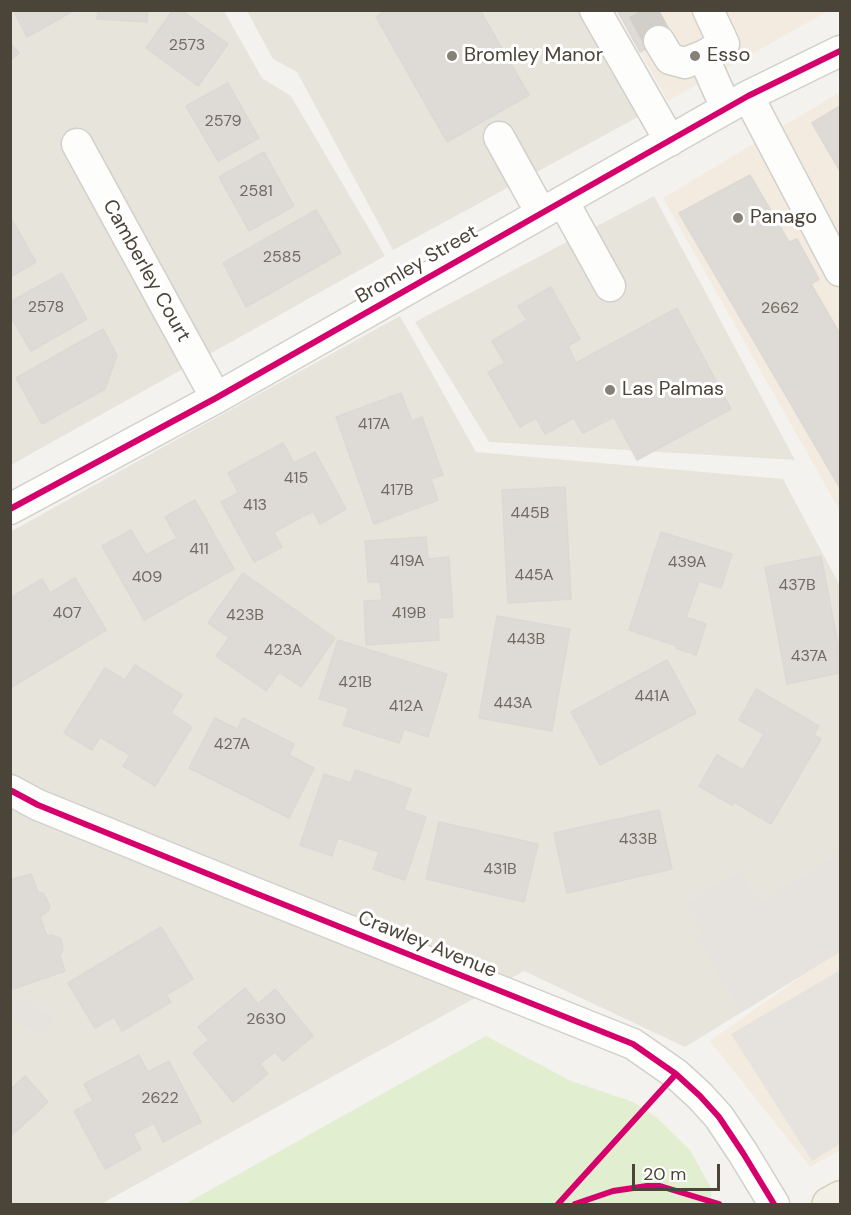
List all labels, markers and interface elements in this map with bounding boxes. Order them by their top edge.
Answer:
house number: 2573 [169,36,205,56]
place label: Bromley Manor [464,44,603,68]
place label: Esso [707,44,750,68]
marker: Bromley Manor [445,49,459,63]
marker: Esso [688,49,702,63]
house number: 2579 [205,112,241,132]
house number: 2581 [239,182,273,202]
street label: Camberley Court [97,196,195,346]
place label: Panago [750,206,817,230]
marker: Panago [731,211,745,225]
street label: Bromley Street [352,220,482,310]
house number: 2585 [263,248,301,268]
house number: 2578 [28,298,64,318]
house number: 2662 [761,299,799,319]
place label: Las Palmas [622,378,724,402]
marker: Las Palmas [603,383,617,397]
house number: 417A [358,415,390,435]
house number: 415 [284,469,308,489]
house number: 417B [381,481,413,501]
house number: 413 [243,496,267,516]
house number: 445B [511,504,549,524]
house number: 411 [189,540,209,560]
house number: 419A [390,552,424,572]
house number: 439A [668,553,706,573]
house number: 445A [514,566,554,586]
house number: 409 [132,568,162,588]
house number: 437B [778,576,816,596]
house number: 407 [53,604,81,624]
house number: 419B [392,604,426,624]
house number: 423B [226,606,264,626]
house number: 443B [507,630,545,650]
house number: 423A [264,641,302,661]
house number: 437A [791,647,827,667]
house number: 421B [338,673,372,693]
house number: 441A [634,687,670,707]
house number: 443A [494,694,532,714]
house number: 412A [389,697,423,717]
house number: 427A [214,735,250,755]
house number: 433B [619,830,657,850]
house number: 431B [483,860,517,880]
street label: Crawley Avenue [354,906,500,984]
house number: 2630 [246,1010,286,1030]
house number: 2622 [141,1089,179,1109]
scale bar [635,1152,724,1190]
text: 20 m [643,1162,686,1186]

